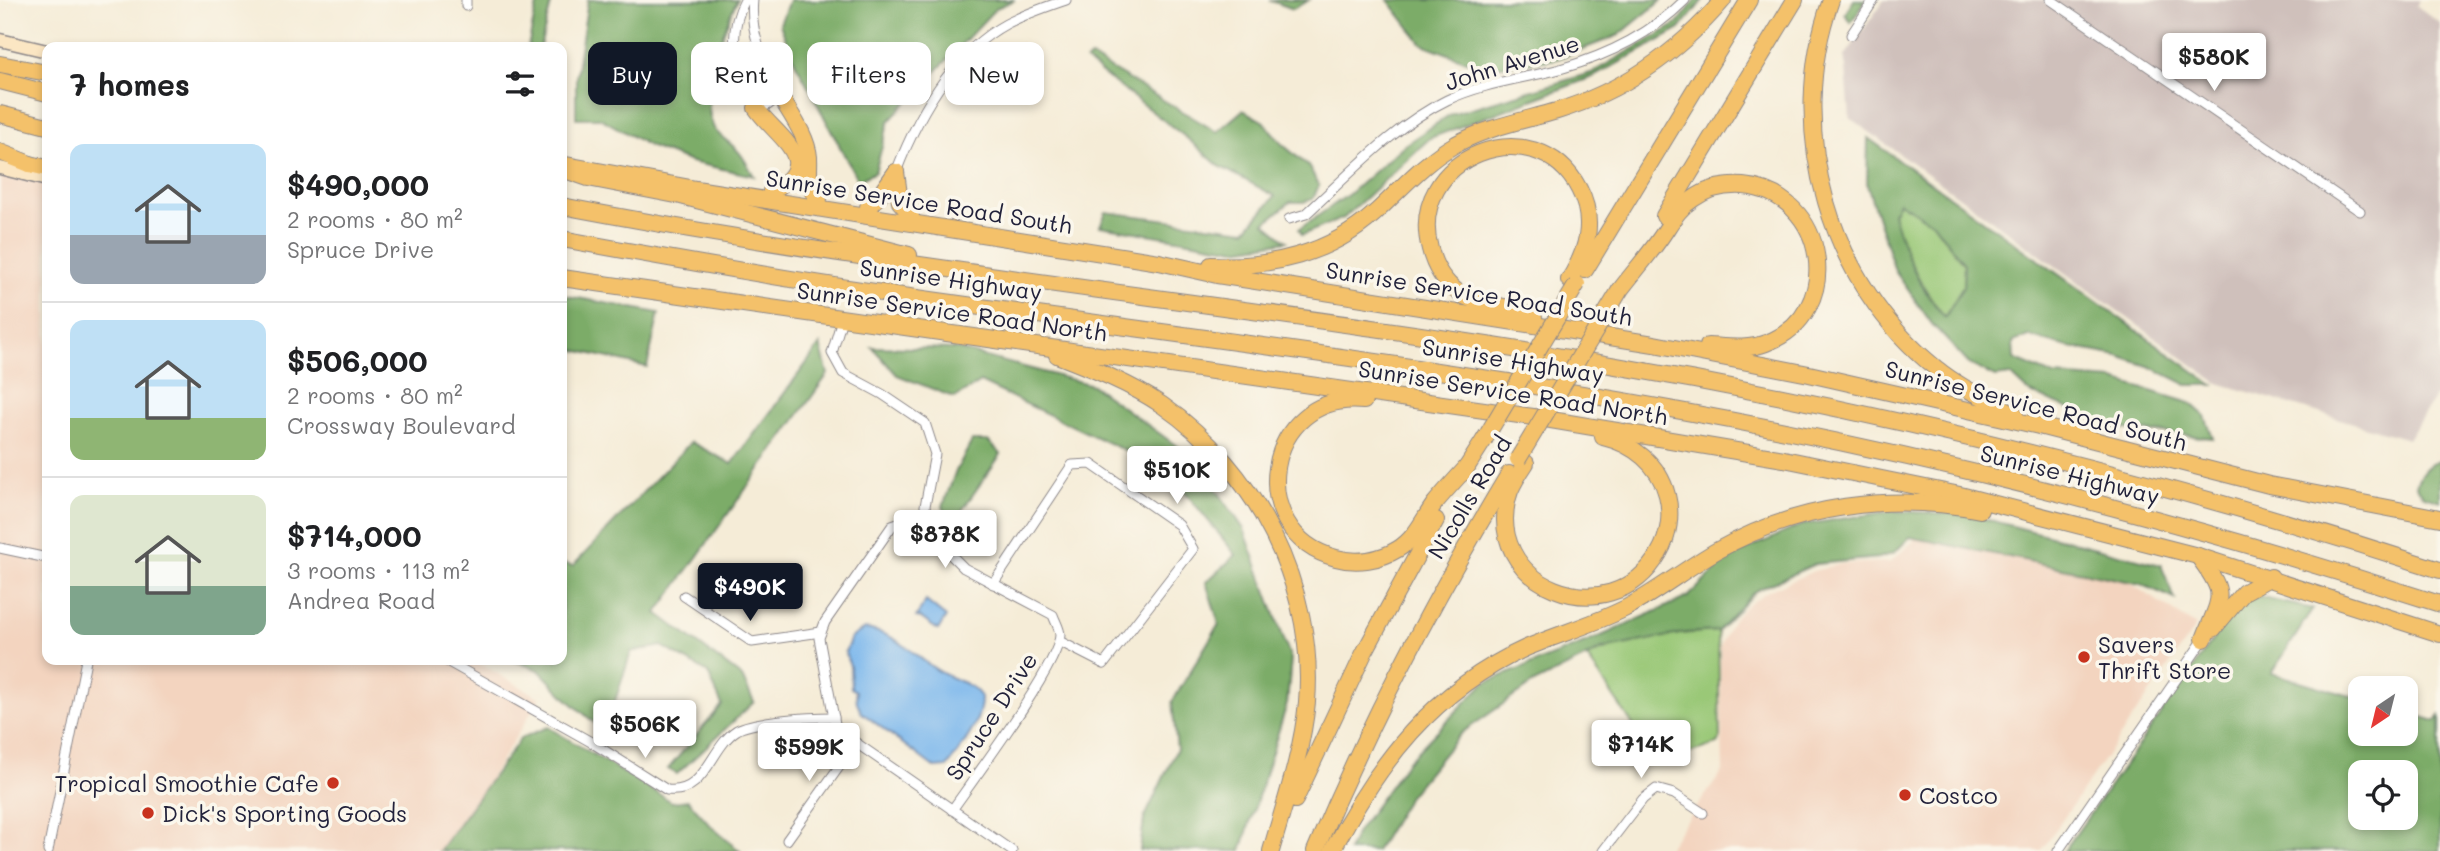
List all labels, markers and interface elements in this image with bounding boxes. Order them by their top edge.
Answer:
street label: John Avenue [1441,27,1583,97]
pin: $580K [2165,34,2263,93]
text: $580K [2178,41,2250,71]
chip: Buy [588,42,677,105]
chip: Rent [691,42,793,105]
chip: Filters [807,42,931,105]
chip: New [945,42,1044,105]
text: 7 homes [70,64,190,104]
icon: filters [501,65,539,103]
street label: Sunrise Service Road South [764,162,1074,240]
text: $490,000 [287,164,429,204]
icon: home [126,172,210,256]
text: 2 rooms · 80 m² [287,204,463,234]
text: Spruce Drive [287,234,434,264]
street label: Sunrise Highway [858,251,1044,307]
street label: Sunrise Service Road South [1324,254,1634,332]
street label: Sunrise Service Road North [795,274,1109,348]
street label: Sunrise Highway [1420,331,1606,389]
text: $506,000 [287,340,428,380]
icon: home [126,348,210,432]
street label: Sunrise Service Road North [1356,353,1670,431]
street label: Sunrise Service Road South [1882,353,2190,457]
text: 2 rooms · 80 m² [287,380,463,410]
text: Crossway Boulevard [287,410,516,440]
street label: Nicolls Road [1420,430,1518,564]
street label: Sunrise Highway [1977,437,2163,511]
pin: $510K [1128,447,1226,506]
text: $510K [1143,454,1211,484]
pin: $878K [896,510,994,570]
text: $714,000 [287,515,422,555]
text: $878K [910,518,980,548]
icon: home [126,523,210,607]
text: 3 rooms · 113 m² [287,555,469,585]
pin: $490K [701,564,799,623]
text: $490K [714,571,786,601]
text: Andrea Road [287,585,435,615]
place label: Savers Thrift Store [2098,629,2231,685]
street label: Spruce Drive [938,646,1044,786]
marker: Savers Thrift Store [2076,649,2092,665]
north arrow [2348,676,2418,746]
map controls [2348,676,2418,830]
pin: $506K [596,700,694,760]
text: $506K [609,708,681,738]
pin: $714K [1592,720,1690,780]
pin: $599K [760,724,858,783]
text: $714K [1608,728,1674,758]
text: $599K [774,731,844,761]
button: locate [2348,760,2418,830]
place label: Tropical Smoothie Cafe [55,768,319,798]
marker: Tropical Smoothie Cafe [325,775,341,791]
place label: Costco [1919,780,1998,810]
marker: Costco [1897,787,1913,803]
place label: Dick's Sporting Goods [162,798,407,828]
marker: Dick's Sporting Goods [140,805,156,821]

